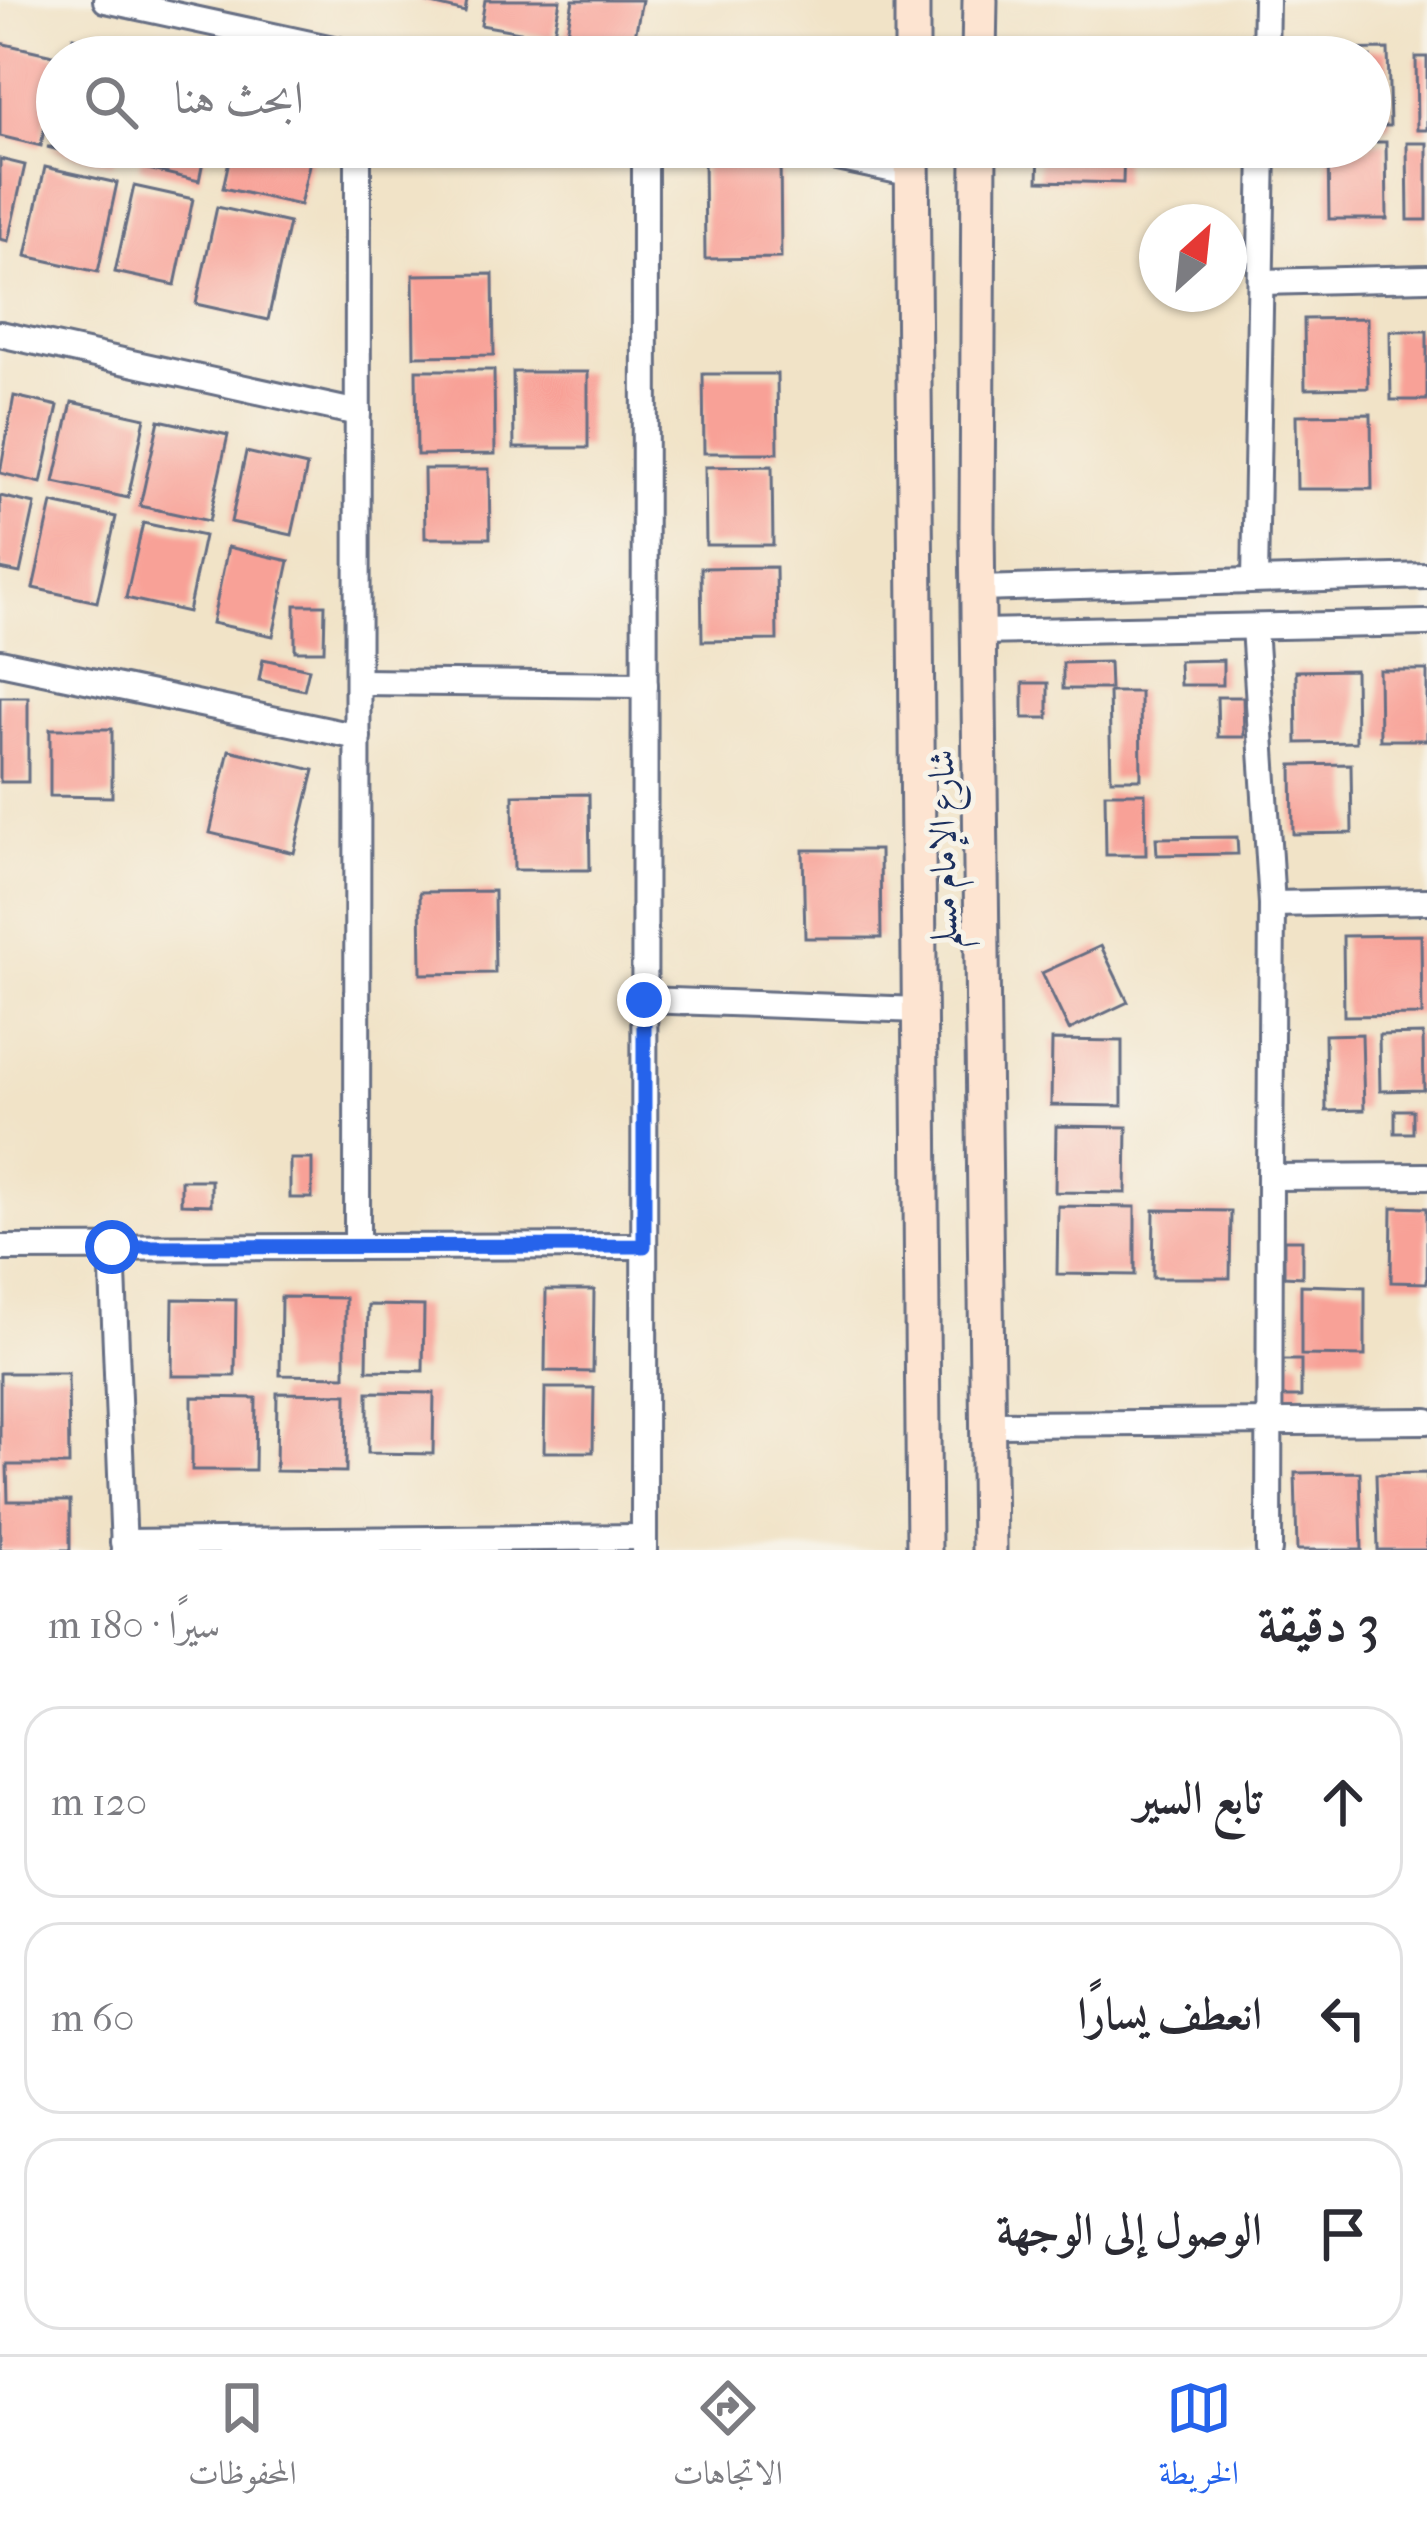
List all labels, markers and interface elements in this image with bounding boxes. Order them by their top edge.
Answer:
search box [36,36,1391,168]
icon: search [78,69,144,135]
text: ابحث هنا [174,72,304,125]
north arrow [1139,204,1247,312]
street label: شارع الإمام مسلم [920,749,981,949]
route end [617,973,671,1027]
route start [85,1220,139,1274]
text: 3 دقيقة [1258,1594,1379,1654]
text: سيرًا · 180 m [48,1602,221,1648]
icon: ahead [1310,1769,1376,1835]
text: تابع السير [1135,1772,1262,1825]
text: 120 m [51,1779,147,1825]
icon: left [1310,1985,1376,2051]
text: انعطف يسارًا [1078,1988,1262,2041]
text: 60 m [51,1995,134,2041]
icon: arrive [1310,2201,1376,2267]
text: الوصول إلى الوجهة [996,2204,1262,2257]
tab: المحفوظات [188,2375,297,2505]
tab: الاتجاهات [673,2375,783,2505]
tab: الخريطة [1159,2375,1239,2505]

